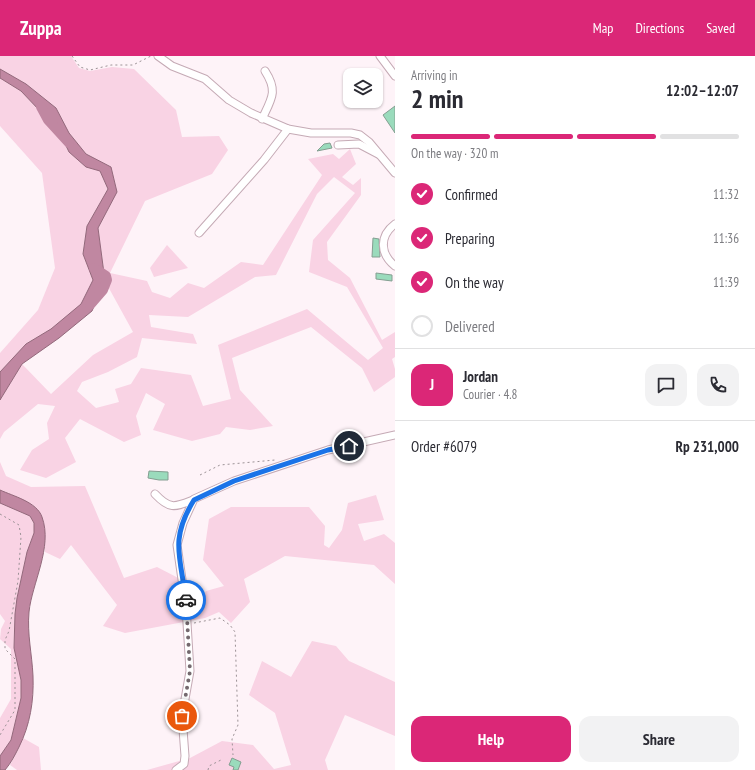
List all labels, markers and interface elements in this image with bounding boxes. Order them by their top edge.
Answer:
text: Zuppa [20,16,62,40]
text: Map [593,19,613,37]
text: Directions [635,19,684,37]
text: Saved [706,19,735,37]
text: Arriving in [411,67,458,84]
map controls [343,68,383,108]
button: layers [343,68,383,108]
text: 12:02–12:07 [666,81,739,100]
text: 2 min [411,82,464,115]
text: On the way · 320 m [411,145,498,162]
icon: check [411,183,433,205]
text: Confirmed [445,185,498,204]
text: 11:32 [713,186,739,203]
icon: check [411,227,433,249]
text: Preparing [445,229,495,248]
text: 11:36 [713,230,739,247]
icon: check [411,271,433,293]
text: On the way [445,273,504,292]
text: 11:39 [713,274,739,291]
text: Delivered [445,317,495,336]
button: chat [645,364,687,406]
button: phone [697,364,739,406]
text: Jordan [463,367,498,386]
text: J [430,375,434,394]
text: Courier · 4.8 [463,386,517,403]
pin [332,429,366,463]
icon: home [338,435,360,457]
text: Order #6079 [411,437,477,456]
text: Rp 231,000 [675,437,739,456]
courier [166,580,206,620]
icon: car [175,589,197,611]
pin [165,699,199,733]
icon: bag [171,705,193,727]
button: Help [411,716,571,762]
button: Share [579,716,739,762]

